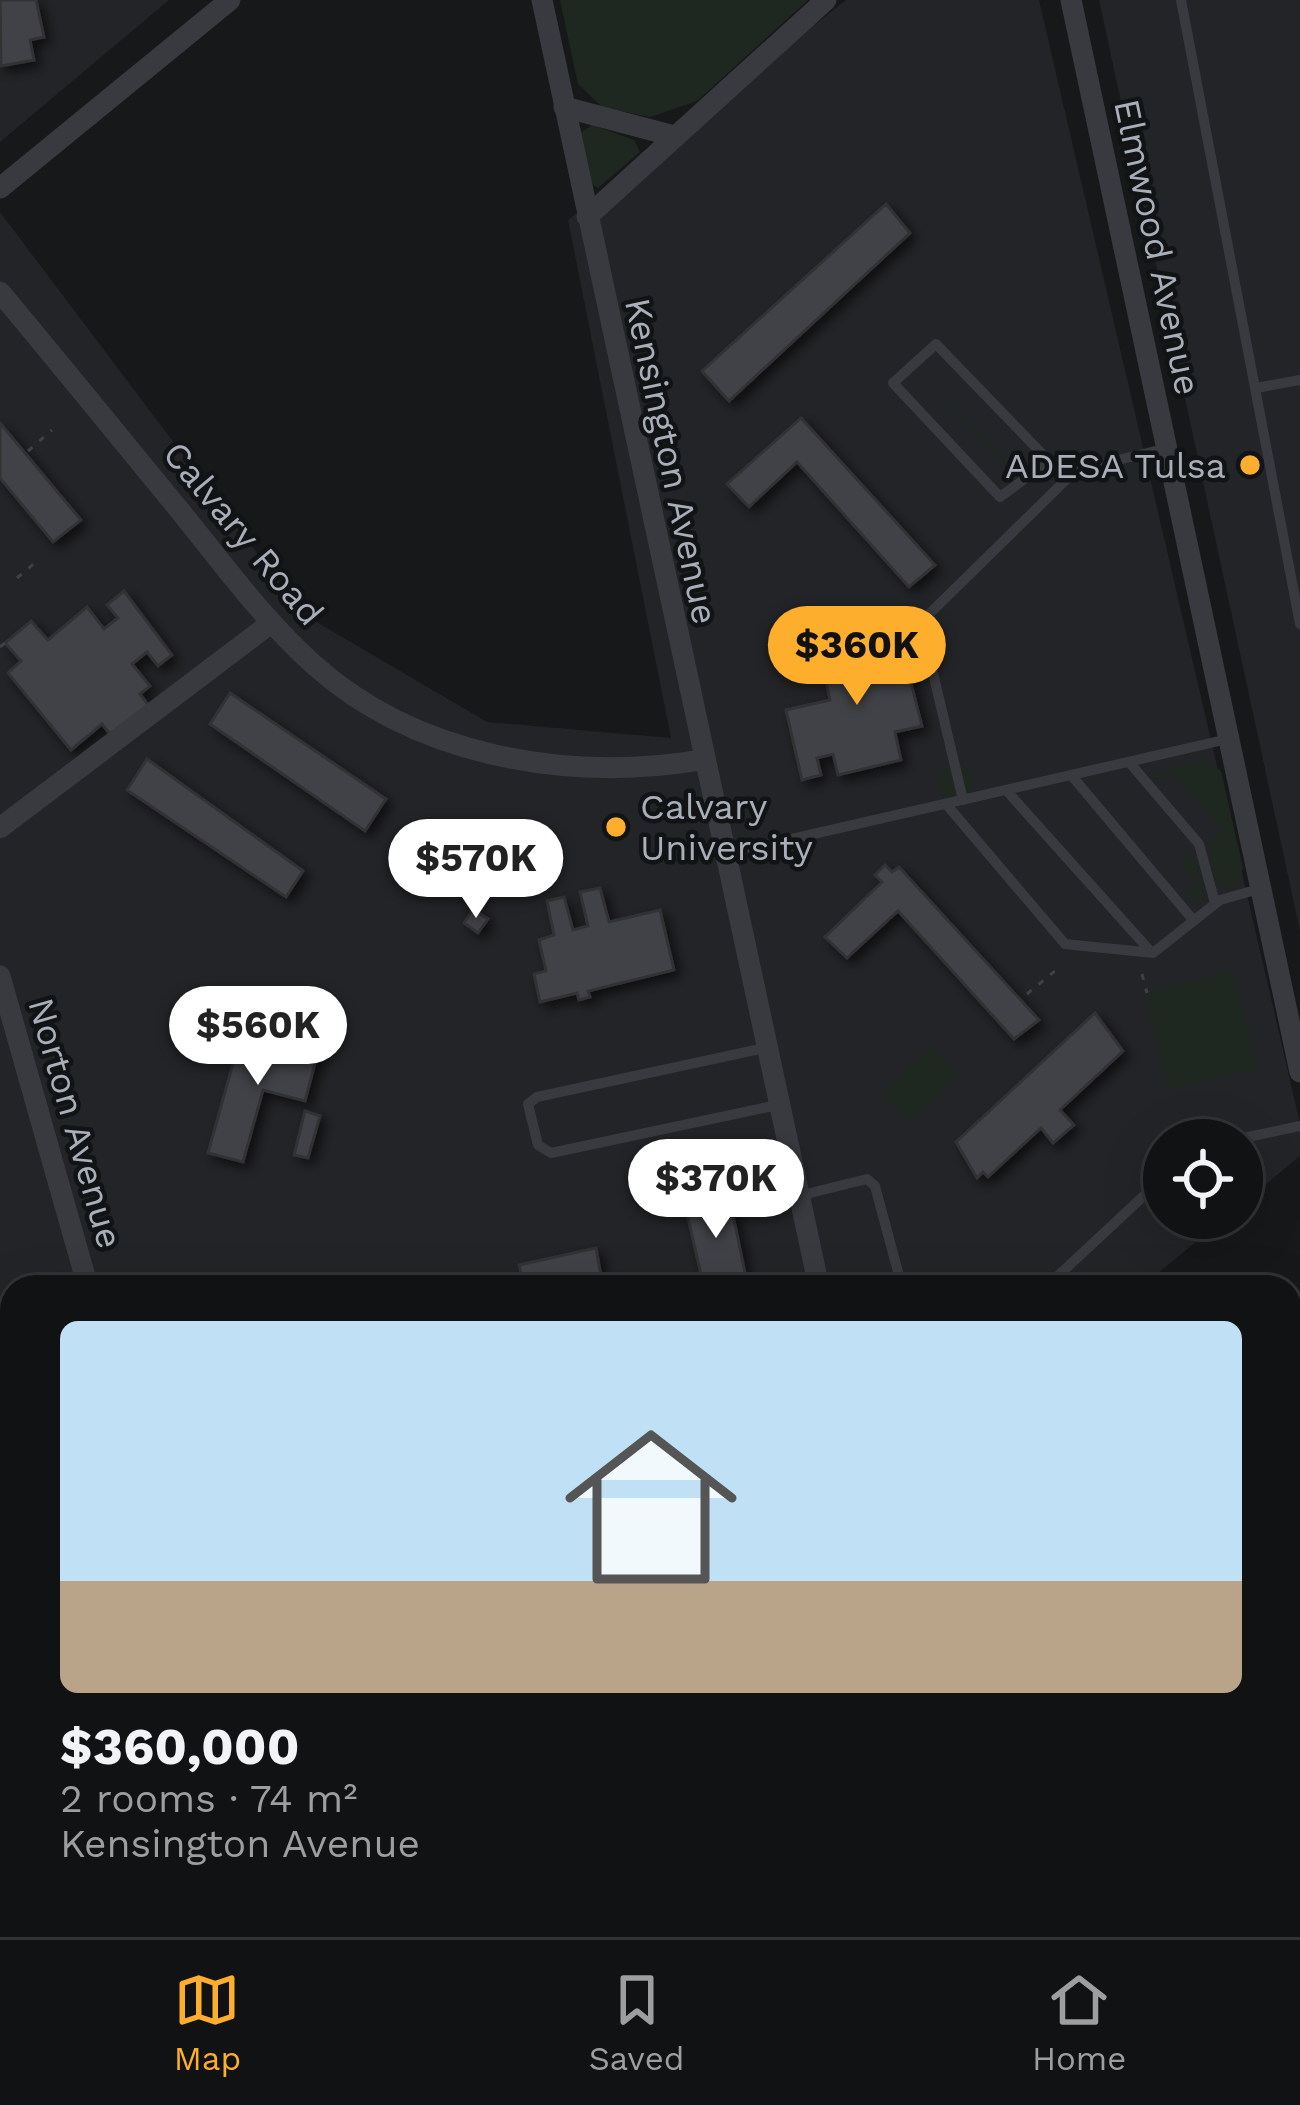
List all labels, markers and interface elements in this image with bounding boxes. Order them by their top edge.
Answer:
street label: Elmwood Avenue [1105,95,1209,399]
street label: Kensington Avenue [616,294,726,628]
street label: Calvary Road [154,433,332,634]
place label: ADESA Tulsa [1005,445,1226,487]
marker: ADESA Tulsa [1237,452,1263,478]
pin: $360K [773,606,941,708]
text: $360K [795,622,919,667]
place label: Calvary University [640,786,813,869]
marker: Calvary University [603,814,629,840]
pin: $570K [392,819,560,921]
text: $570K [415,835,537,880]
pin: $560K [174,986,342,1088]
street label: Norton Avenue [19,993,131,1253]
text: $560K [196,1002,320,1047]
map controls [1143,1119,1263,1239]
button: locate [1143,1119,1263,1239]
pin: $370K [632,1139,800,1241]
text: $370K [655,1155,777,1200]
icon: home [543,1399,759,1615]
text: $360,000 [60,1717,300,1776]
text: 2 rooms · 74 m² [60,1776,358,1821]
text: Kensington Avenue [60,1821,420,1866]
tab: Map [174,1967,241,2078]
tab: Saved [589,1967,684,2078]
tab: Home [1032,1967,1126,2078]

